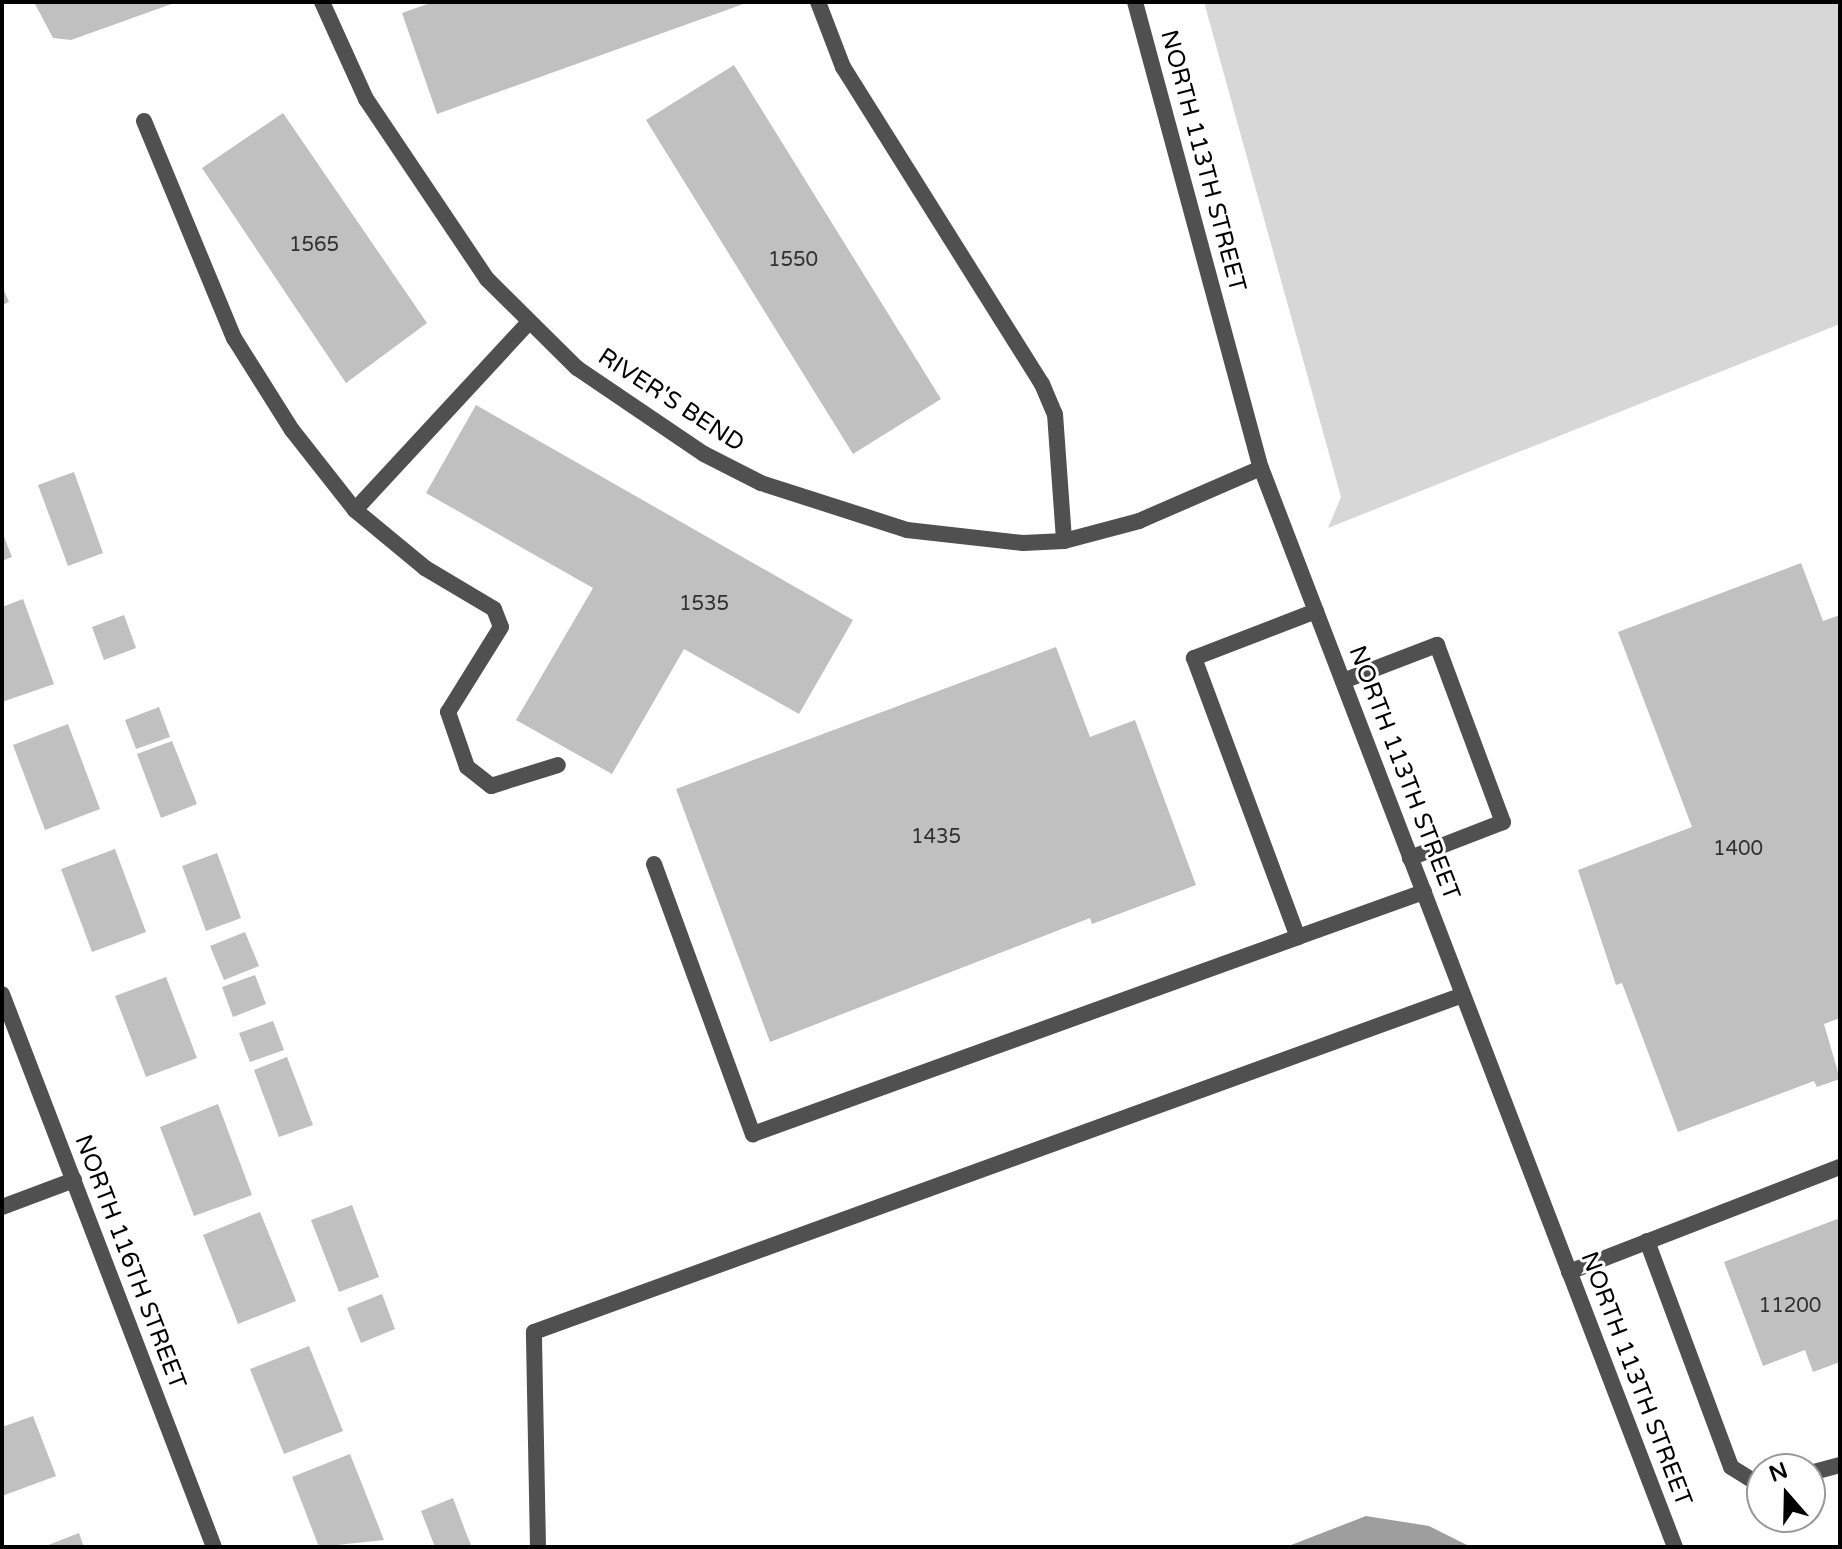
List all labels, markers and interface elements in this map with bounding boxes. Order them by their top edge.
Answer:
street label: NORTH 113TH STREET [1154,27,1252,295]
house number: 1565 [289,233,339,257]
house number: 1550 [768,248,818,272]
street label: RIVER'S BEND [592,342,750,458]
house number: 1535 [679,592,729,616]
street label: NORTH 113TH STREET [1342,642,1466,904]
house number: 1435 [911,825,961,849]
house number: 1400 [1713,837,1763,861]
street label: NORTH 116TH STREET [68,1131,192,1393]
street label: NORTH 113TH STREET [1574,1248,1698,1510]
house number: 11200 [1759,1294,1821,1318]
north arrow [1746,1453,1826,1533]
text: N [1766,1457,1791,1488]

